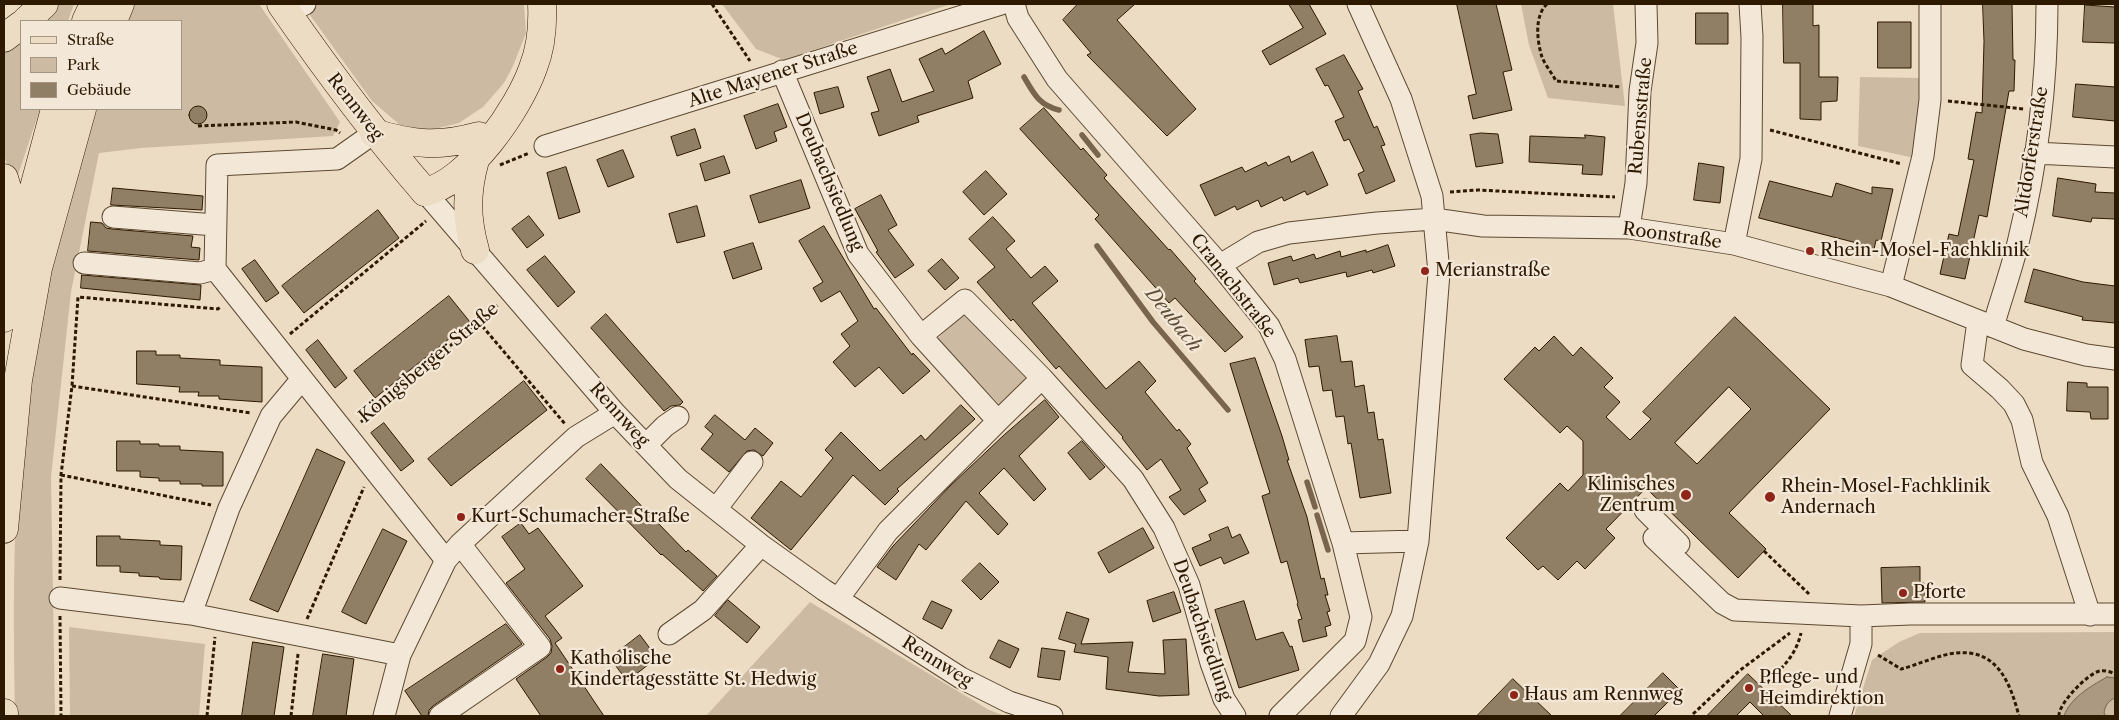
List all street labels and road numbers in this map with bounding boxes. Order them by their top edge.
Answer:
street label: Alte Mayener Straße [685,37,861,113]
street label: Rubensstraße [1625,56,1657,176]
street label: Rennweg [322,69,388,145]
street label: Altdorferstraße [2011,85,2053,219]
street label: Deubachsiedlung [790,109,868,255]
street label: Roonstraße [1621,218,1723,254]
street label: Cranachstraße [1186,230,1280,342]
street label: Königsberger Straße [355,298,503,428]
street label: Rennweg [584,378,654,452]
street label: Deubachsiedlung [1168,556,1236,704]
street label: Rennweg [898,632,976,692]

